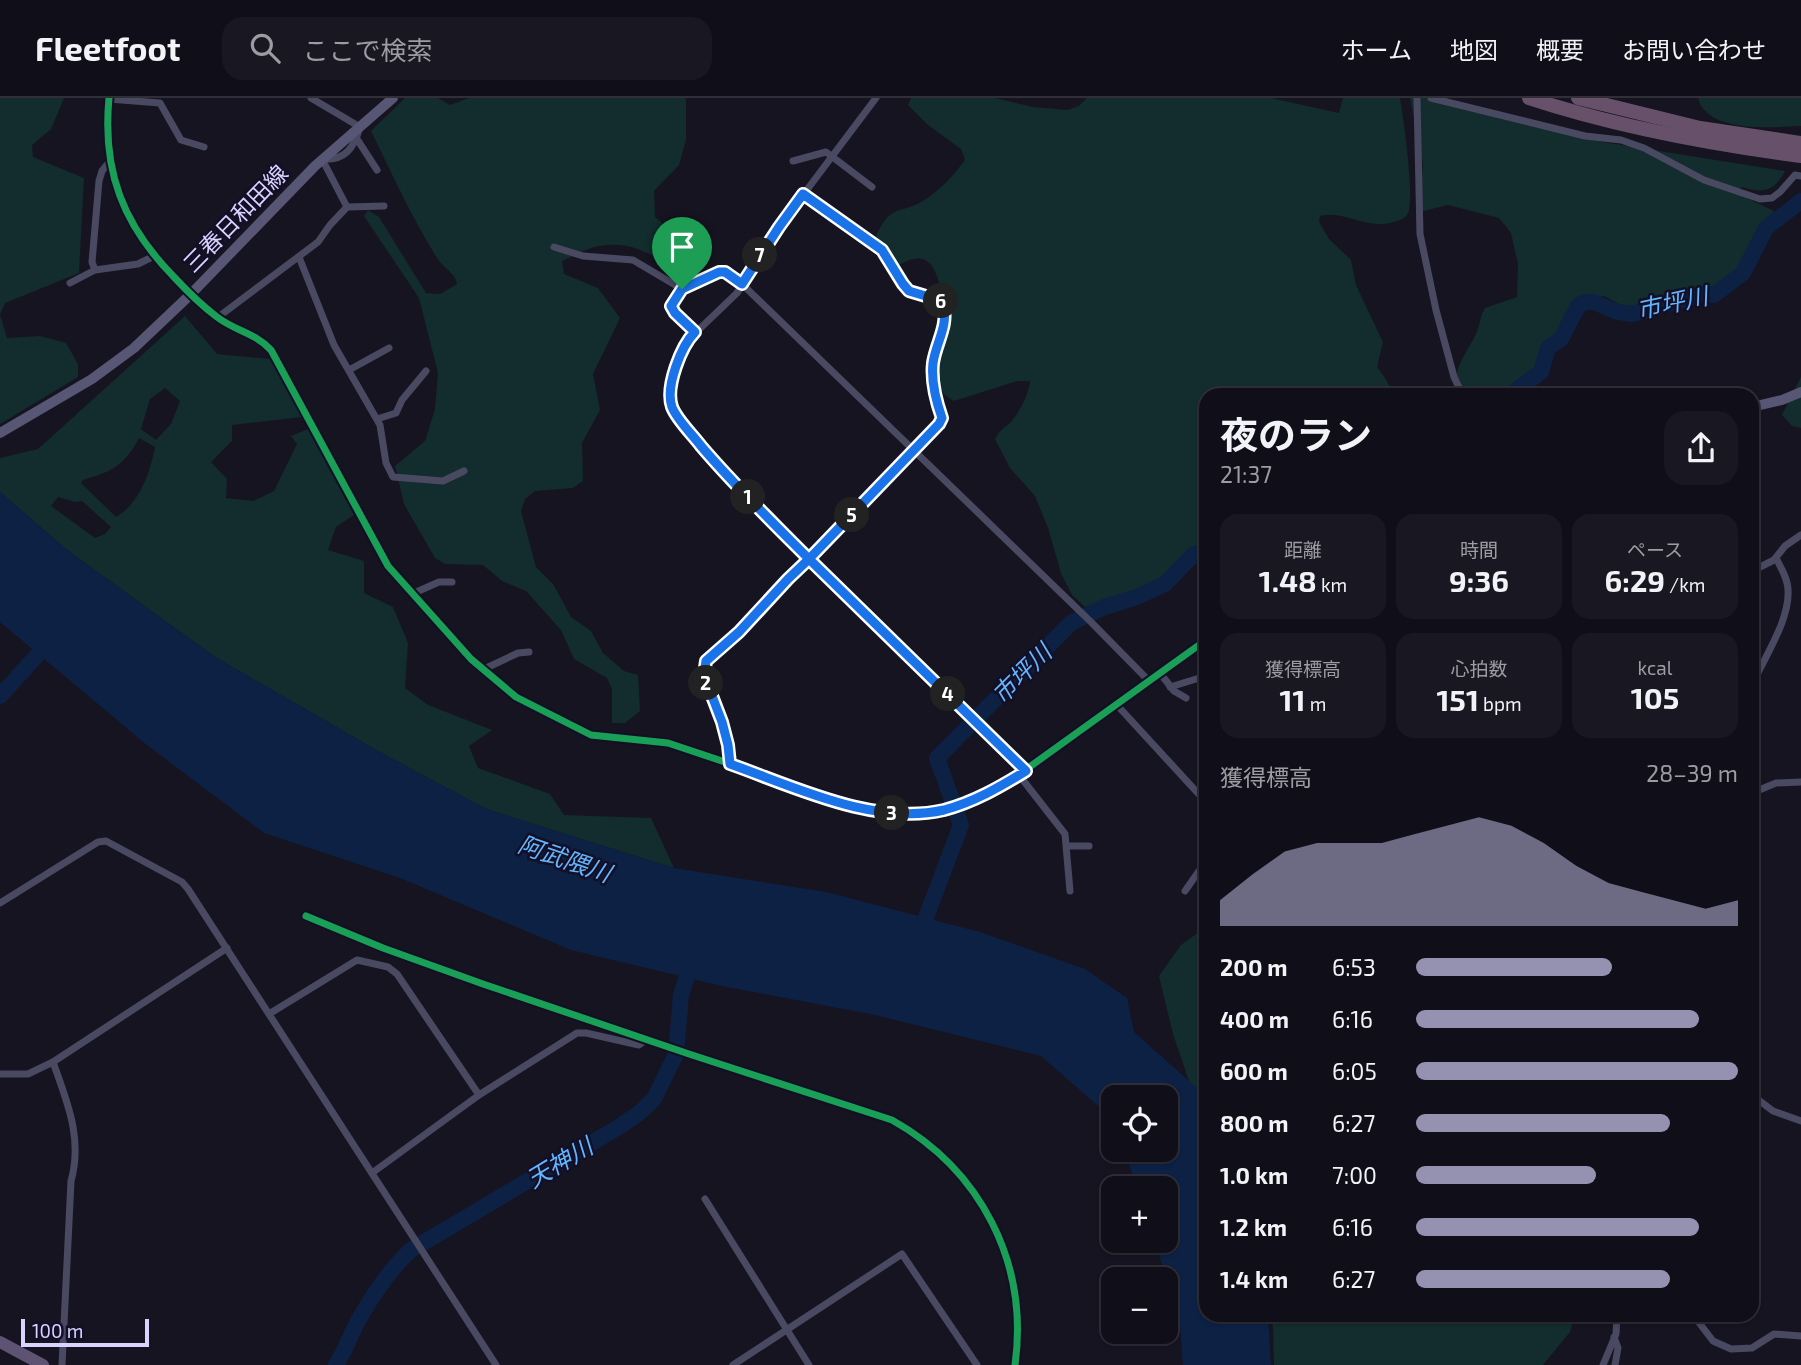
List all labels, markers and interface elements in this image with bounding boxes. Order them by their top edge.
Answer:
search box [222,17,712,80]
text: Fleetfoot [35,28,180,68]
icon: search [246,29,284,67]
text: ここで検索 [302,34,433,65]
text: ホーム [1341,35,1412,64]
text: 地図 [1450,35,1498,64]
text: 概要 [1536,35,1584,64]
text: お問い合わせ [1622,35,1766,64]
street label: 三春日和田線 [177,159,293,277]
pin [652,217,712,289]
icon: arrive [663,228,701,266]
pin: 7 [742,238,778,272]
text: 7 [754,243,765,266]
water label: 市坪川 [1634,280,1713,324]
pin: 6 [923,284,958,318]
text: 6 [935,289,946,312]
text: 夜のラン [1220,411,1372,457]
button: share [1664,411,1738,485]
text: 21:37 [1220,460,1272,488]
pin: 1 [730,480,766,514]
text: 1 [743,485,752,508]
pin: 5 [834,498,870,532]
text: 5 [846,503,857,526]
text: 距離 [1284,538,1322,561]
text: 時間 [1460,538,1498,561]
text: ペース [1627,538,1683,561]
text: 1.48 [1259,562,1317,598]
text: 9:36 [1449,562,1509,598]
text: 6:29 [1605,562,1665,598]
text: km [1317,573,1347,596]
text: /km [1665,573,1705,596]
water label: 市坪川 [985,635,1059,709]
text: kcal [1638,656,1672,679]
text: 獲得標高 [1265,657,1341,680]
text: 心拍数 [1450,657,1508,680]
pin: 2 [688,666,724,700]
text: 2 [700,671,711,694]
pin: 4 [930,676,965,712]
text: 105 [1631,679,1679,715]
text: 11 [1280,681,1306,717]
text: 151 [1436,681,1479,717]
text: 4 [941,682,954,705]
text: m [1306,692,1326,715]
text: bpm [1479,692,1522,715]
text: 28–39 m [1646,759,1738,787]
text: 獲得標高 [1220,763,1312,791]
pin: 3 [874,796,910,830]
text: 3 [886,801,897,824]
water label: 阿武隈川 [515,829,618,888]
text: 200 m [1220,953,1288,981]
text: 6:53 [1332,953,1376,981]
text: 400 m [1220,1005,1289,1033]
text: 6:16 [1332,1005,1373,1033]
text: 600 m [1220,1057,1288,1085]
text: 6:05 [1332,1057,1377,1085]
map controls [1101,1085,1178,1344]
button: locate [1101,1085,1178,1162]
text: 800 m [1220,1109,1289,1137]
text: 6:27 [1332,1109,1375,1137]
water label: 天神川 [521,1129,600,1193]
text: 1.0 km [1220,1161,1288,1189]
text: 7:00 [1332,1161,1377,1189]
button: + [1101,1176,1178,1253]
text: 1.2 km [1220,1213,1287,1241]
text: 6:16 [1332,1213,1373,1241]
text: 1.4 km [1220,1265,1288,1293]
text: 6:27 [1332,1265,1375,1293]
button: − [1101,1267,1178,1344]
scale bar [21,1316,149,1348]
text: 100 m [32,1319,83,1342]

